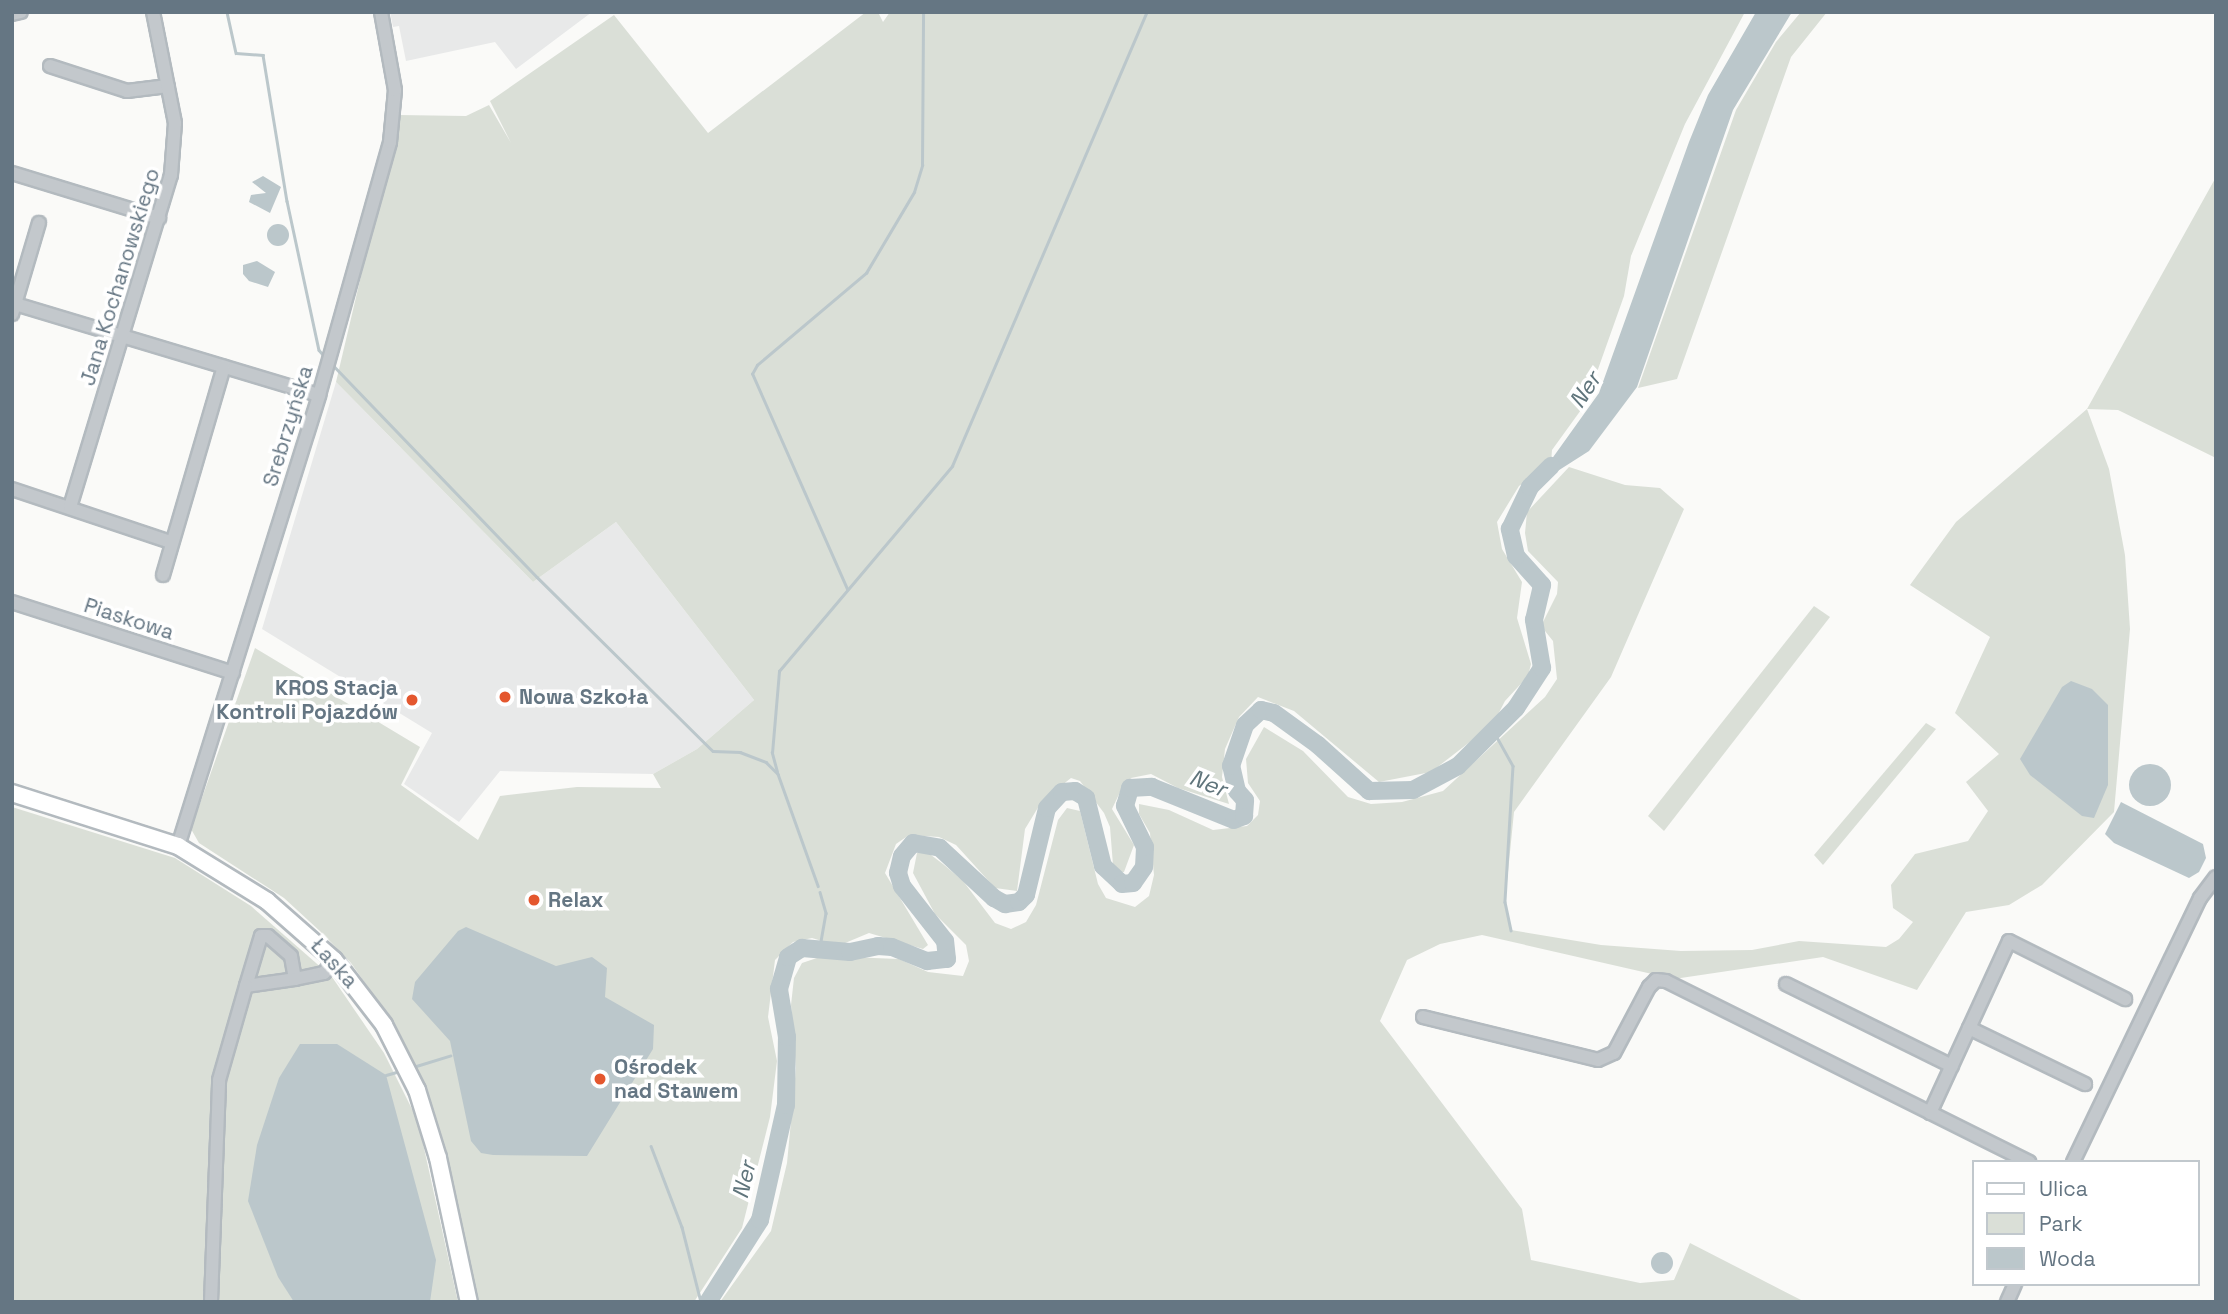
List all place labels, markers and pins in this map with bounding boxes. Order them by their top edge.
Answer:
place label: KROS Stacja Kontroli Pojazdów [216,675,398,725]
place label: Nowa Szkoła [519,684,648,710]
marker: Nowa Szkoła [497,689,513,705]
marker: KROS Stacja Kontroli Pojazdów [404,692,420,708]
place label: Relax [548,887,604,913]
marker: Relax [526,892,542,908]
place label: Ośrodek nad Stawem [614,1054,738,1104]
marker: Ośrodek nad Stawem [592,1071,608,1087]

